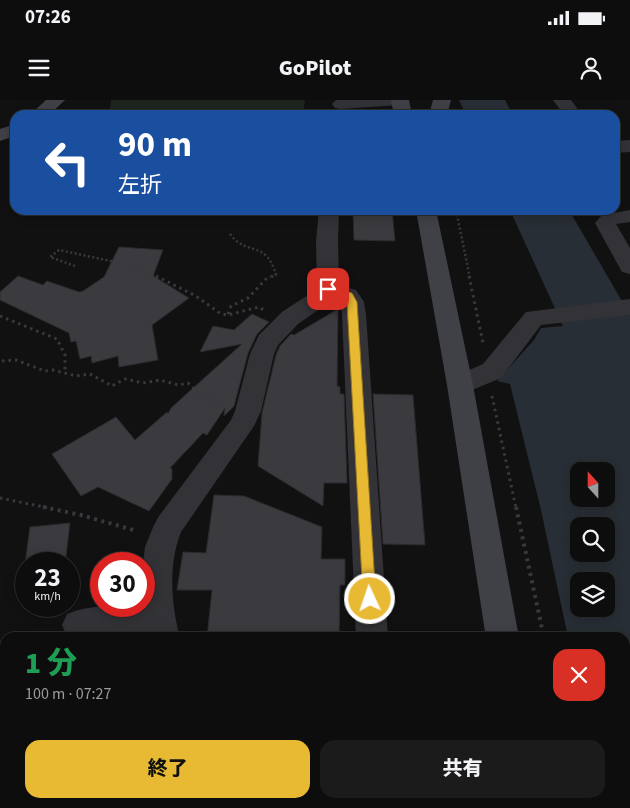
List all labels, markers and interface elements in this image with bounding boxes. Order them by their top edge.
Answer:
text: 07:26 [25,4,71,31]
text: GoPilot [279,52,351,84]
icon: menu [25,54,53,82]
icon: person [577,54,605,82]
text: 90 m [118,120,192,170]
icon: left [35,130,100,195]
text: 左折 [118,169,162,201]
pin [307,268,349,310]
icon: arrive [314,275,342,303]
north arrow [570,462,615,508]
map controls [570,462,615,617]
button: search [570,517,615,562]
speed limit sign: 30 [90,552,155,617]
text: 23 [34,560,61,596]
position arrow [343,572,395,624]
button: layers [570,572,615,617]
text: km/h [34,588,61,605]
text: 1 分 [25,642,77,685]
button: close [553,649,605,701]
text: 100 m · 07:27 [25,683,112,705]
button: 終了 [25,740,310,798]
button: 共有 [320,740,605,798]

